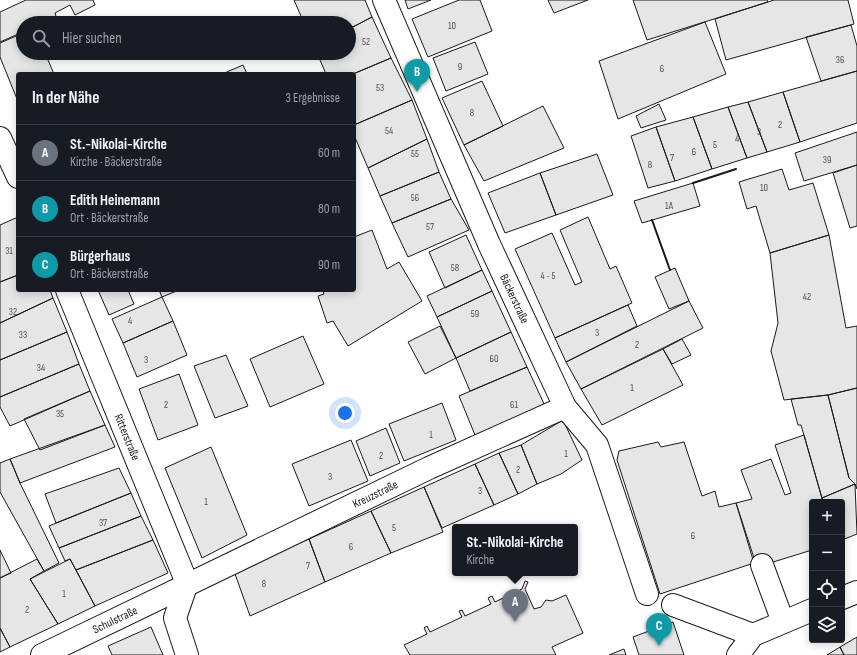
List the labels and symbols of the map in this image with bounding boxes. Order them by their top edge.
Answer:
house number: 10 [448,20,456,32]
house number: 52 [362,36,370,48]
house number: 36 [836,54,844,66]
pin: B [404,59,430,92]
house number: 9 [458,61,462,73]
house number: 6 [660,63,664,75]
house number: 53 [376,82,384,94]
house number: 8 [470,107,474,119]
house number: 2 [778,119,782,131]
house number: 54 [385,125,393,137]
house number: 3 [757,126,761,138]
house number: 4 [735,133,739,145]
house number: 5 [713,139,717,151]
house number: 6 [692,146,696,158]
house number: 55 [411,148,419,160]
house number: 7 [670,152,674,164]
house number: 39 [823,154,831,166]
house number: 8 [648,159,652,171]
house number: 10 [760,182,768,194]
house number: 56 [411,192,419,204]
house number: 1A [665,200,674,212]
house number: 57 [426,221,434,233]
house number: 31 [5,245,13,257]
house number: 58 [451,262,459,274]
house number: 4 - 5 [540,270,556,282]
street label: Bäckerstraße [496,272,532,326]
house number: 42 [803,291,811,303]
house number: 32 [9,306,17,318]
house number: 59 [471,308,479,320]
house number: 4 [128,315,132,327]
house number: 3 [595,327,599,339]
house number: 33 [19,329,27,341]
house number: 2 [635,339,639,351]
house number: 60 [490,353,498,365]
house number: 3 [144,354,148,366]
house number: 34 [37,362,45,374]
house number: 1 [630,382,634,394]
house number: 2 [164,399,168,411]
house number: 61 [510,399,518,411]
your location [335,403,355,423]
house number: 35 [56,408,64,420]
street label: Ritterstraße [111,412,143,463]
house number: 1 [429,429,433,441]
house number: 1 [564,448,568,460]
house number: 2 [379,450,383,462]
house number: 2 [516,464,520,476]
house number: 3 [328,471,332,483]
street label: Kreuzstraße [350,477,401,512]
house number: 3 [478,485,482,497]
house number: 1 [204,496,208,508]
house number: 37 [99,517,107,529]
house number: 5 [392,522,396,534]
house number: 6 [691,530,695,542]
house number: 6 [349,541,353,553]
house number: 7 [306,560,310,572]
house number: 8 [262,578,266,590]
house number: 1 [62,588,66,600]
pin: A [502,589,528,622]
street label: Schulstraße [90,603,140,637]
house number: 2 [25,604,29,616]
pin: C [646,613,672,646]

